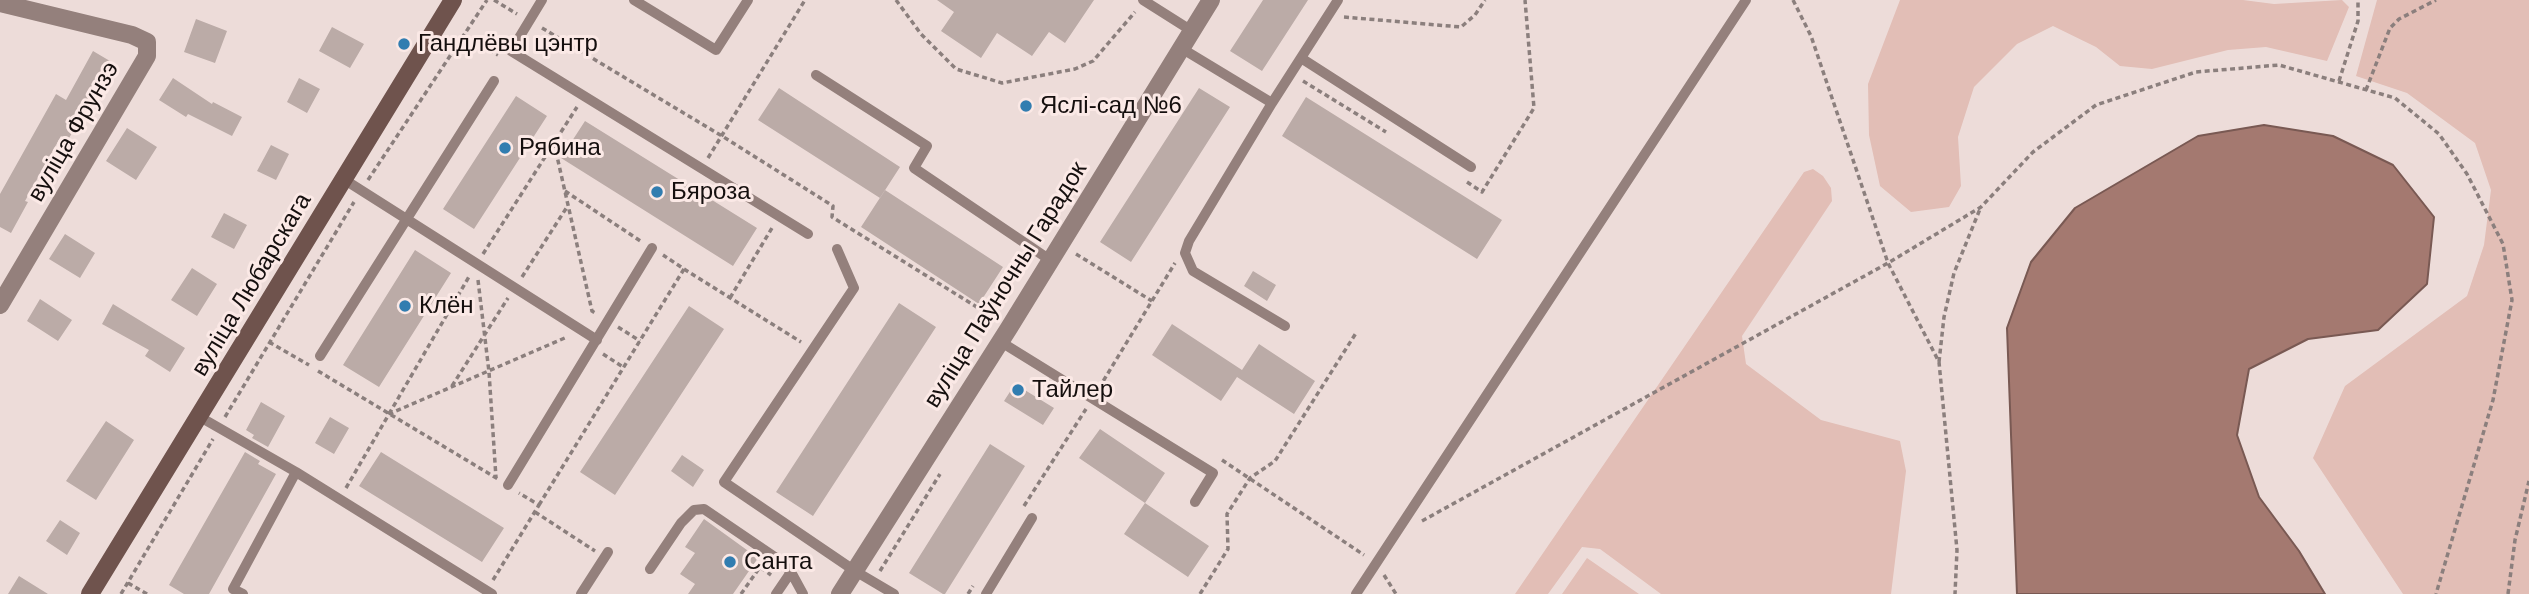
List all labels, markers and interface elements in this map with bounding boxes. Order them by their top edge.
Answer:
place label: Гандлёвы цэнтр [418,30,598,58]
marker: Гандлёвы цэнтр [396,36,412,52]
street label: вуліца Фрунзэ [22,57,126,207]
place label: Яслі-сад №6 [1040,92,1182,120]
marker: Яслі-сад №6 [1018,98,1034,114]
place label: Рябина [519,134,601,162]
marker: Рябина [497,140,513,156]
street label: вуліца Паўночны Гарадок [918,157,1094,413]
place label: Бяроза [671,178,751,206]
marker: Бяроза [649,184,665,200]
street label: вуліца Любарскага [186,188,318,382]
place label: Клён [419,292,474,320]
marker: Клён [397,298,413,314]
place label: Тайлер [1032,376,1113,404]
marker: Тайлер [1010,382,1026,398]
place label: Санта [744,548,812,576]
marker: Санта [722,554,738,570]

